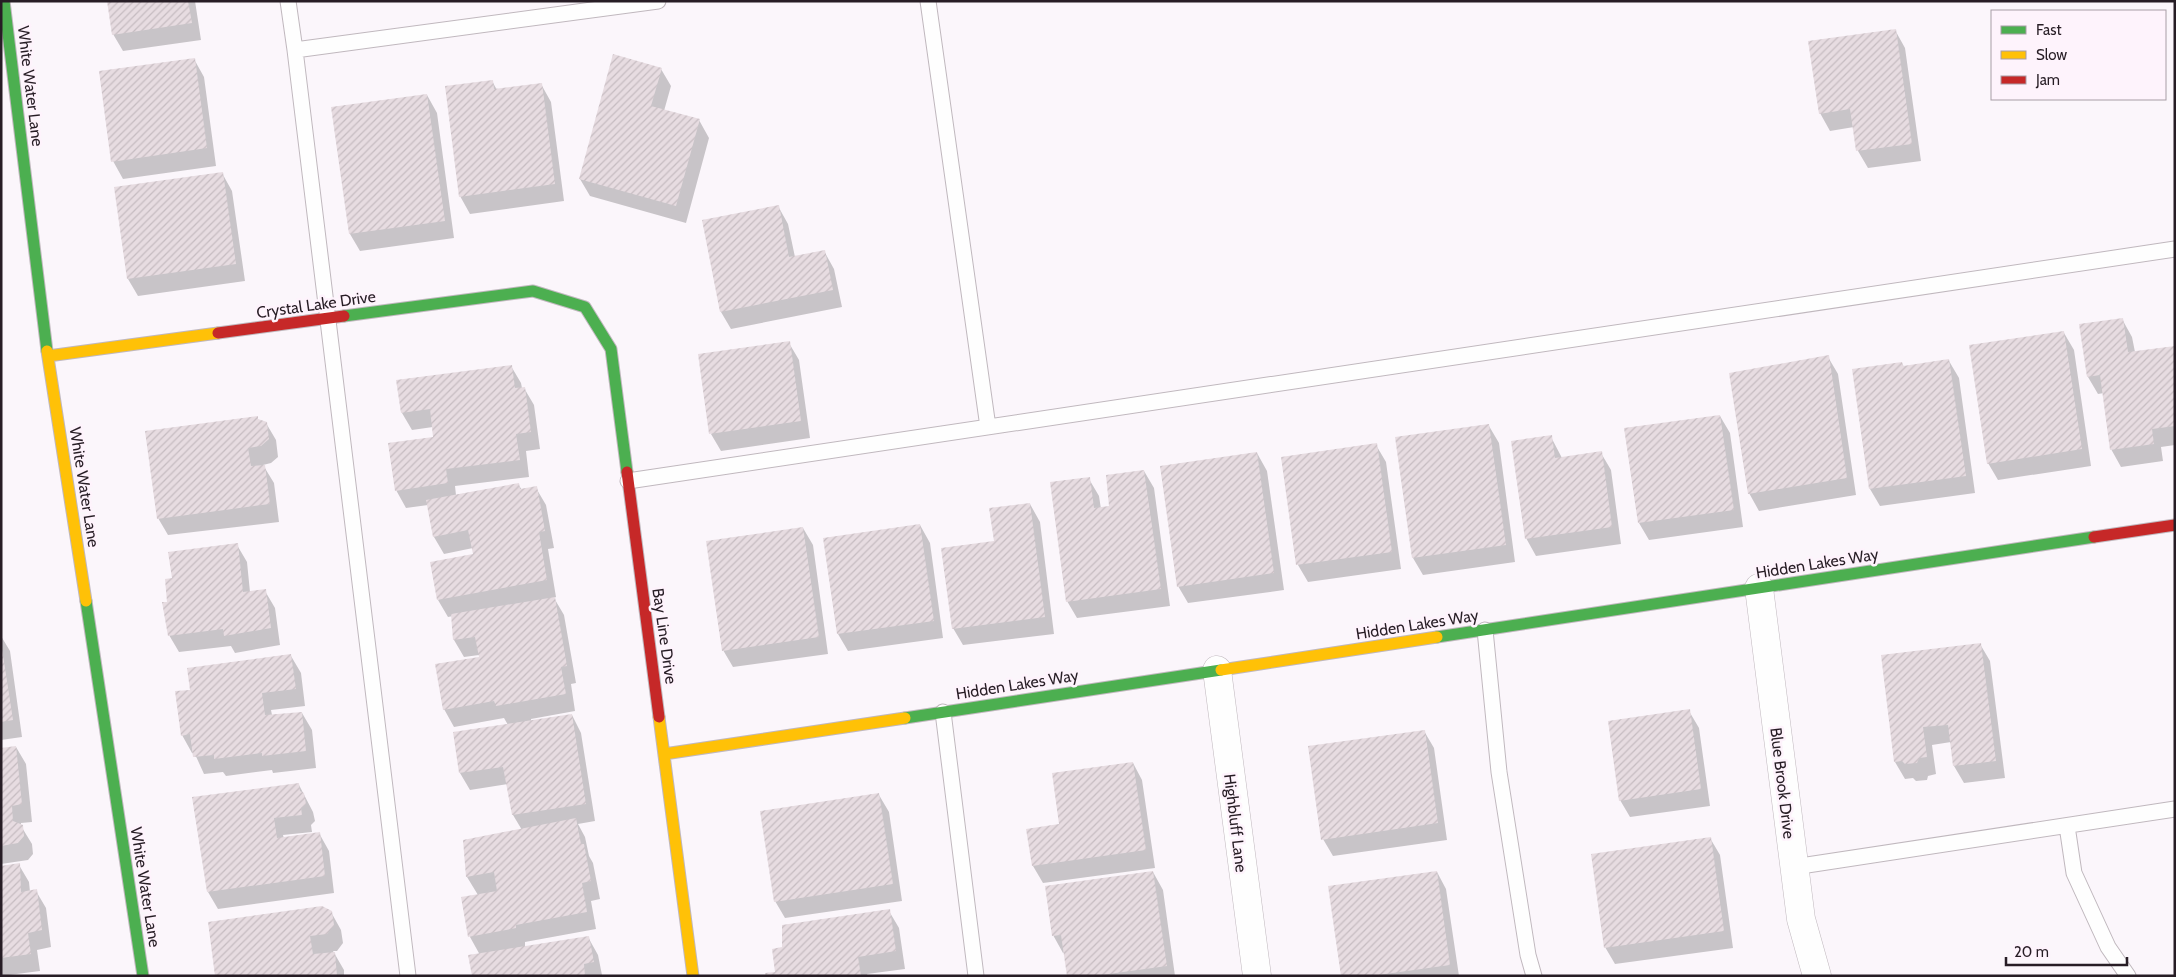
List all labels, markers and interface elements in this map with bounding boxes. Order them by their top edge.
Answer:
legend [1991,10,2166,100]
text: Fast [2036,21,2061,39]
street label: White Water Lane [14,25,47,147]
text: Slow [2036,46,2067,64]
text: Jam [2035,71,2060,89]
street label: Crystal Lake Drive [255,287,377,322]
street label: White Water Lane [66,426,103,548]
street label: Hidden Lakes Way [1754,544,1880,583]
street label: Bay Line Drive [648,587,681,685]
street label: Hidden Lakes Way [1354,605,1480,644]
street label: Hidden Lakes Way [954,665,1080,704]
street label: Blue Brook Drive [1766,726,1799,840]
street label: Highbluff Lane [1220,773,1251,873]
street label: White Water Lane [127,826,164,948]
scale bar [2006,934,2127,966]
text: 20 m [2014,943,2049,961]

